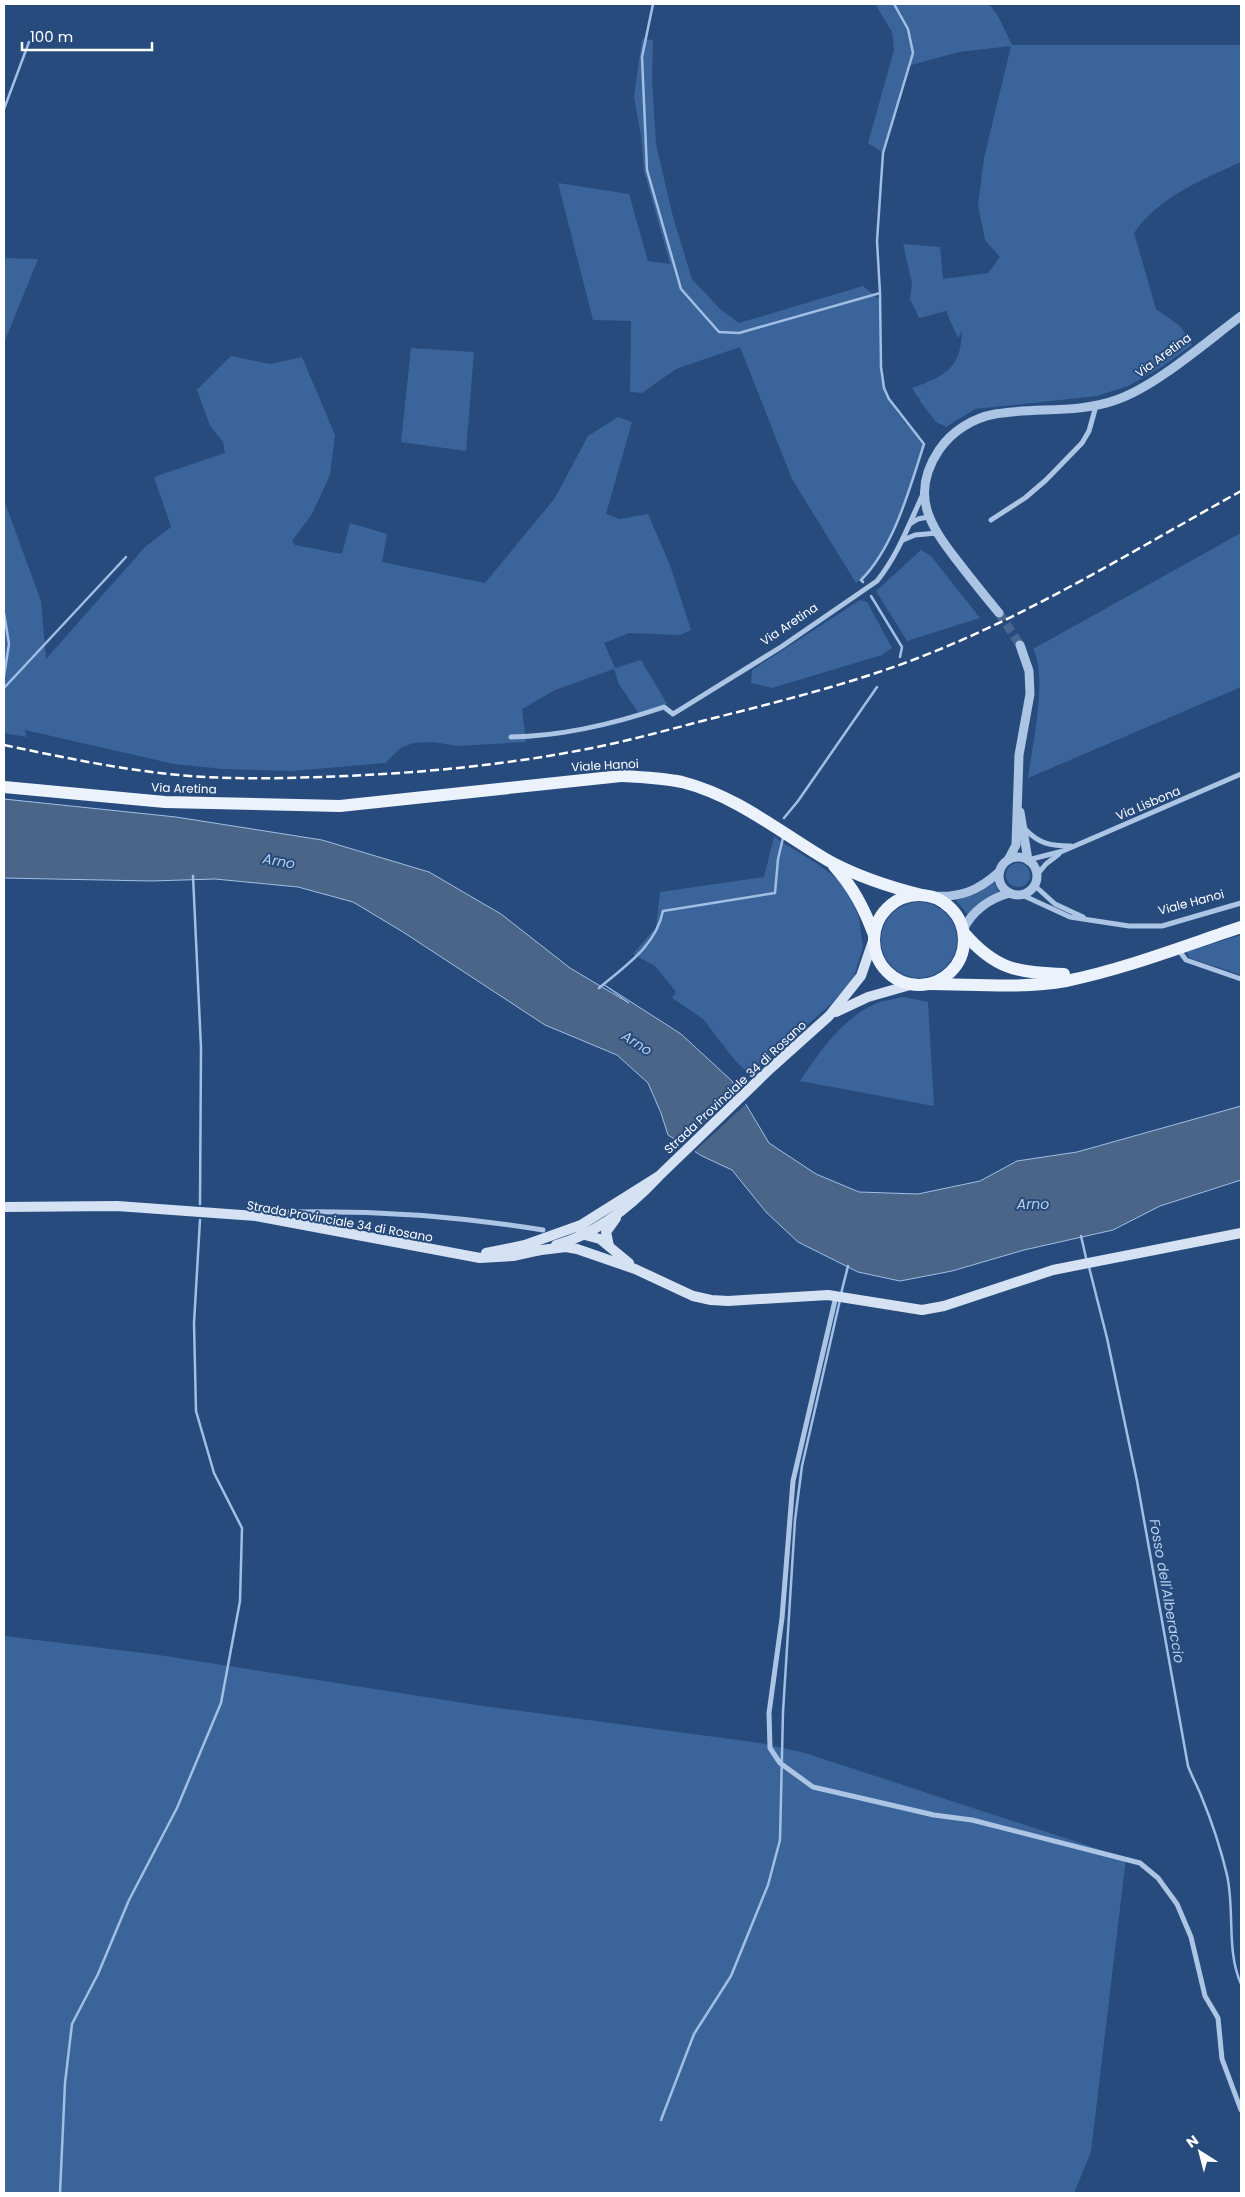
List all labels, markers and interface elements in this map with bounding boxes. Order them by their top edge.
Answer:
scale bar [22,20,152,52]
text: 100 m [30,26,73,47]
street label: Via Aretina [1132,329,1194,381]
street label: Via Aretina [757,599,821,649]
street label: Viale Hanoi [571,755,639,775]
street label: Via Aretina [151,778,217,798]
street label: Via Lisbona [1113,782,1183,824]
water label: Arno [260,848,297,874]
street label: Viale Hanoi [1156,885,1226,919]
street label: Strada Provinciale 34 di Rosano [660,1016,810,1158]
water label: Arno [617,1025,656,1060]
water label: Arno [1016,1194,1049,1214]
street label: Strada Provinciale 34 di Rosano [246,1196,435,1246]
water label: Fosso dell'Alberaccio [1144,1517,1190,1665]
north arrow [1175,2127,1225,2177]
text: N [1182,2130,1202,2153]

